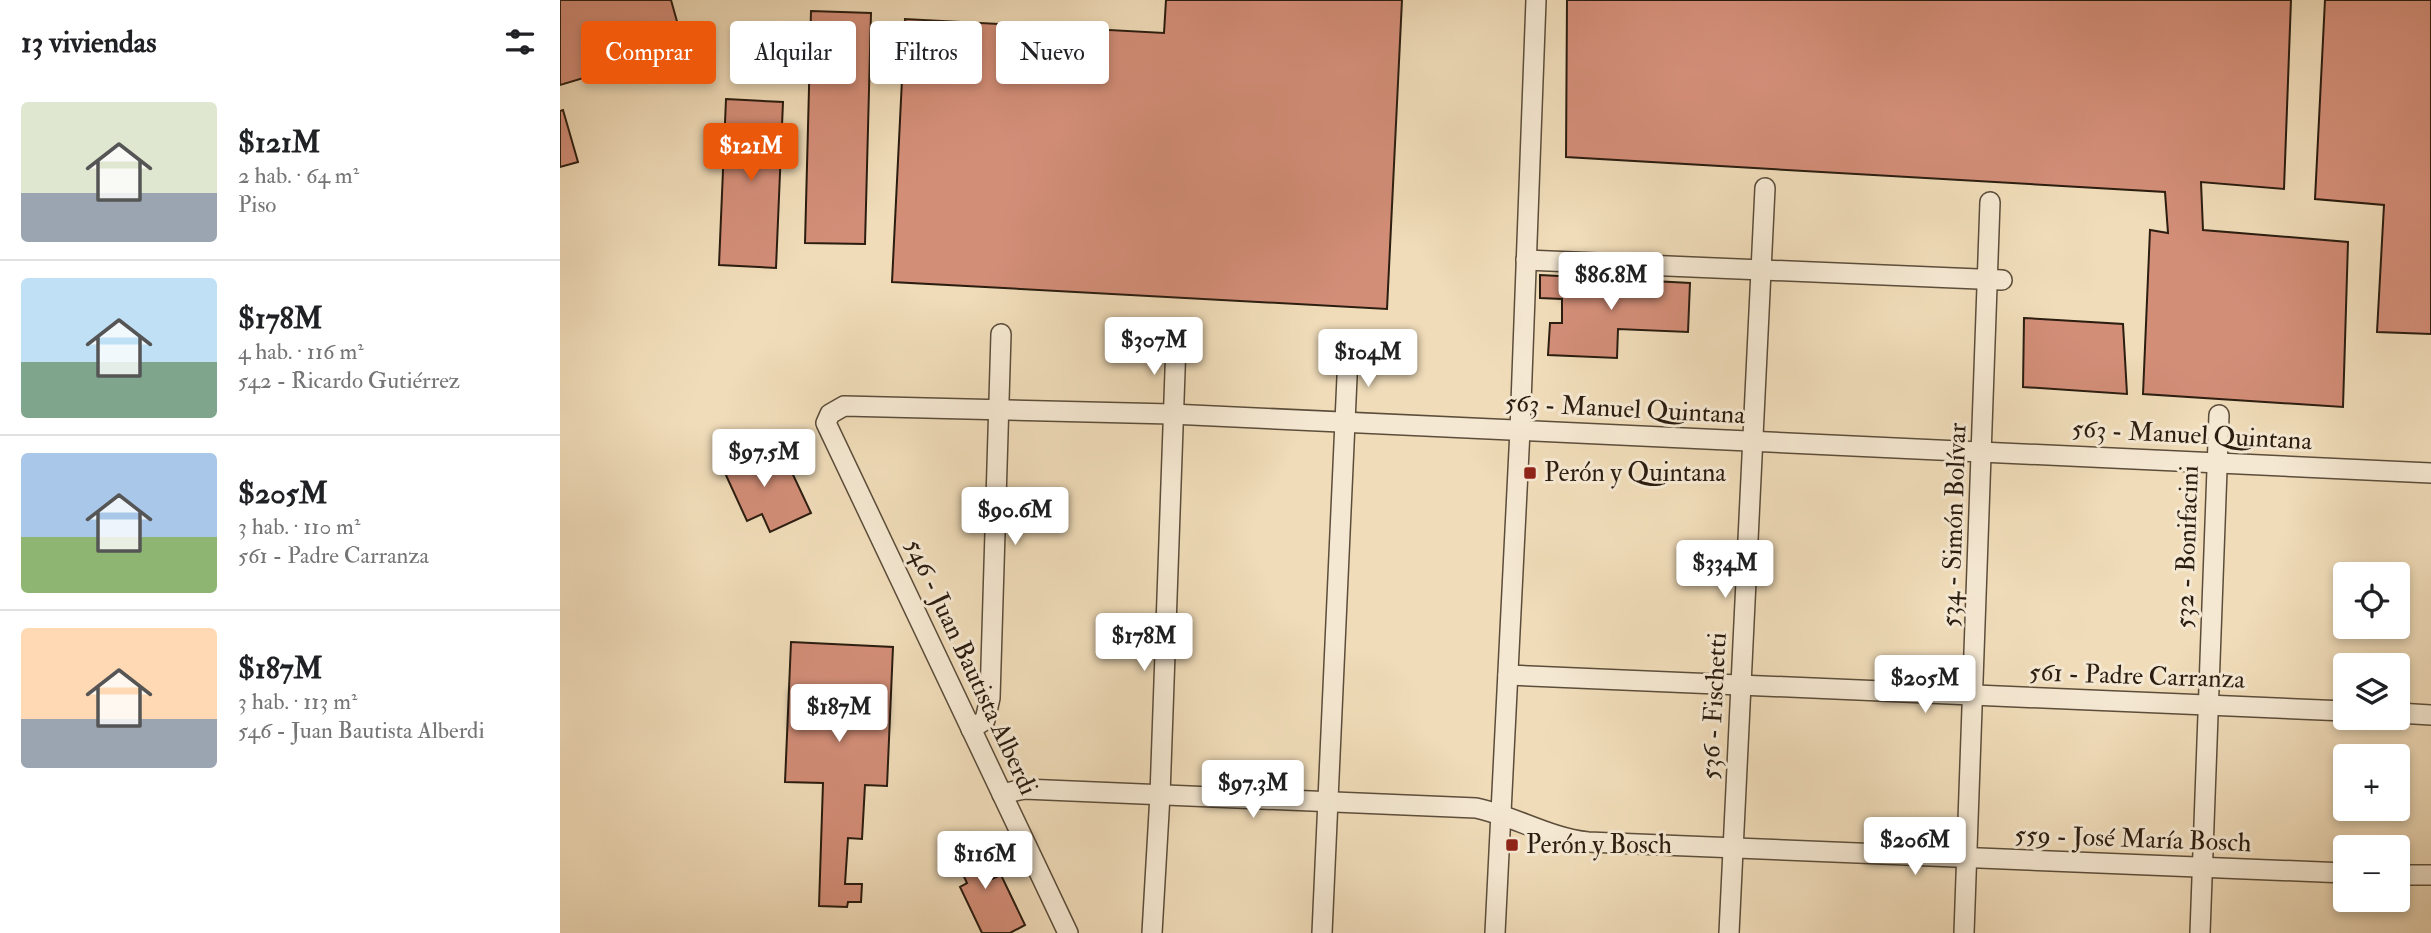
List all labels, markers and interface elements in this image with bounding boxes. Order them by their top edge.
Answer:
chip: Comprar [581,21,716,84]
chip: Alquilar [730,21,856,84]
chip: Filtros [870,21,982,84]
chip: Nuevo [996,21,1109,84]
icon: filters [501,23,539,61]
text: 13 viviendas [21,24,156,61]
text: $121M [238,124,321,161]
pin: $121M [702,124,800,183]
icon: home [77,130,161,214]
text: $121M [719,131,783,160]
text: 2 hab. · 64 m² [238,161,359,190]
text: Piso [238,190,276,219]
pin: $86.8M [1554,252,1668,312]
text: $86.8M [1575,260,1647,289]
text: $178M [238,300,323,337]
icon: home [77,306,161,390]
pin: $307M [1105,318,1203,377]
text: $307M [1121,325,1187,354]
pin: $104M [1319,330,1417,389]
text: 4 hab. · 116 m² [238,337,364,366]
text: $104M [1334,337,1402,366]
text: 542 - Ricardo Gutiérrez [238,366,460,395]
street label: 563 - Manuel Quintana [1504,387,1746,431]
street label: 563 - Manuel Quintana [2071,413,2313,457]
street label: 534 - Simón Bolívar [1934,422,1974,628]
pin: $97.5M [707,430,821,489]
text: $97.5M [728,437,800,466]
place label: Perón y Quintana [1544,457,1726,489]
marker: Perón y Quintana [1522,465,1538,481]
street label: 532 - Bonifacini [2168,465,2206,629]
text: $205M [238,475,328,512]
icon: home [77,481,161,565]
pin: $90.6M [958,488,1072,547]
text: $90.6M [978,495,1052,524]
text: 3 hab. · 110 m² [238,512,360,541]
street label: 546 - Juan Bautista Alberdi [898,534,1044,800]
pin: $334M [1676,540,1774,600]
text: 561 - Padre Carranza [238,541,429,570]
text: $334M [1692,548,1758,577]
map controls [2333,562,2410,912]
button: locate [2333,562,2410,639]
pin: $178M [1095,614,1193,673]
text: $178M [1112,621,1176,650]
street label: 536 - Fischetti [1694,632,1734,780]
text: $187M [238,650,323,687]
button: layers [2333,653,2410,730]
icon: home [77,656,161,740]
pin: $205M [1876,656,1974,715]
street label: 561 - Padre Carranza [2029,656,2246,696]
text: $205M [1891,663,1959,692]
pin: $187M [790,684,888,744]
text: 3 hab. · 113 m² [238,687,358,716]
text: $187M [807,692,871,721]
text: 546 - Juan Bautista Alberdi [238,716,485,745]
button: + [2333,744,2410,821]
pin: $97.3M [1196,760,1310,820]
text: $97.3M [1218,768,1288,797]
pin: $206M [1866,818,1964,877]
street label: 559 - José María Bosch [2014,819,2252,859]
text: $206M [1880,825,1950,854]
place label: Perón y Bosch [1526,829,1672,861]
pin: $116M [936,832,1034,891]
button: − [2333,835,2410,912]
marker: Perón y Bosch [1504,837,1520,853]
text: $116M [953,839,1017,868]

